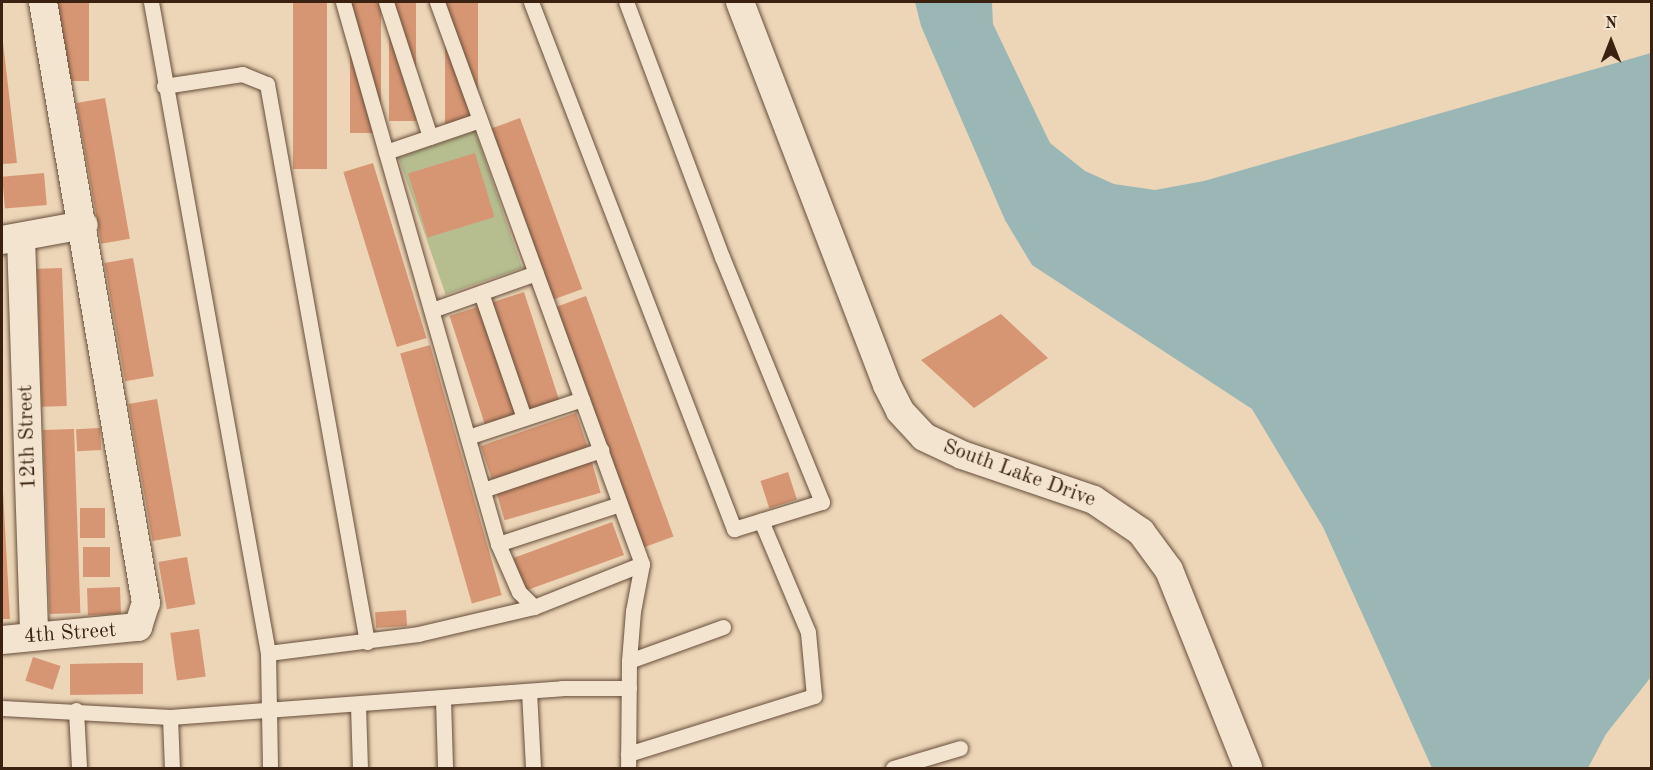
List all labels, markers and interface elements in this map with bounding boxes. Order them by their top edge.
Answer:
north arrow [1581,12,1641,72]
text: N [1605,16,1617,32]
street label: 12th Street [14,384,42,490]
street label: South Lake Drive [939,435,1099,513]
street label: 4th Street [23,618,117,650]

